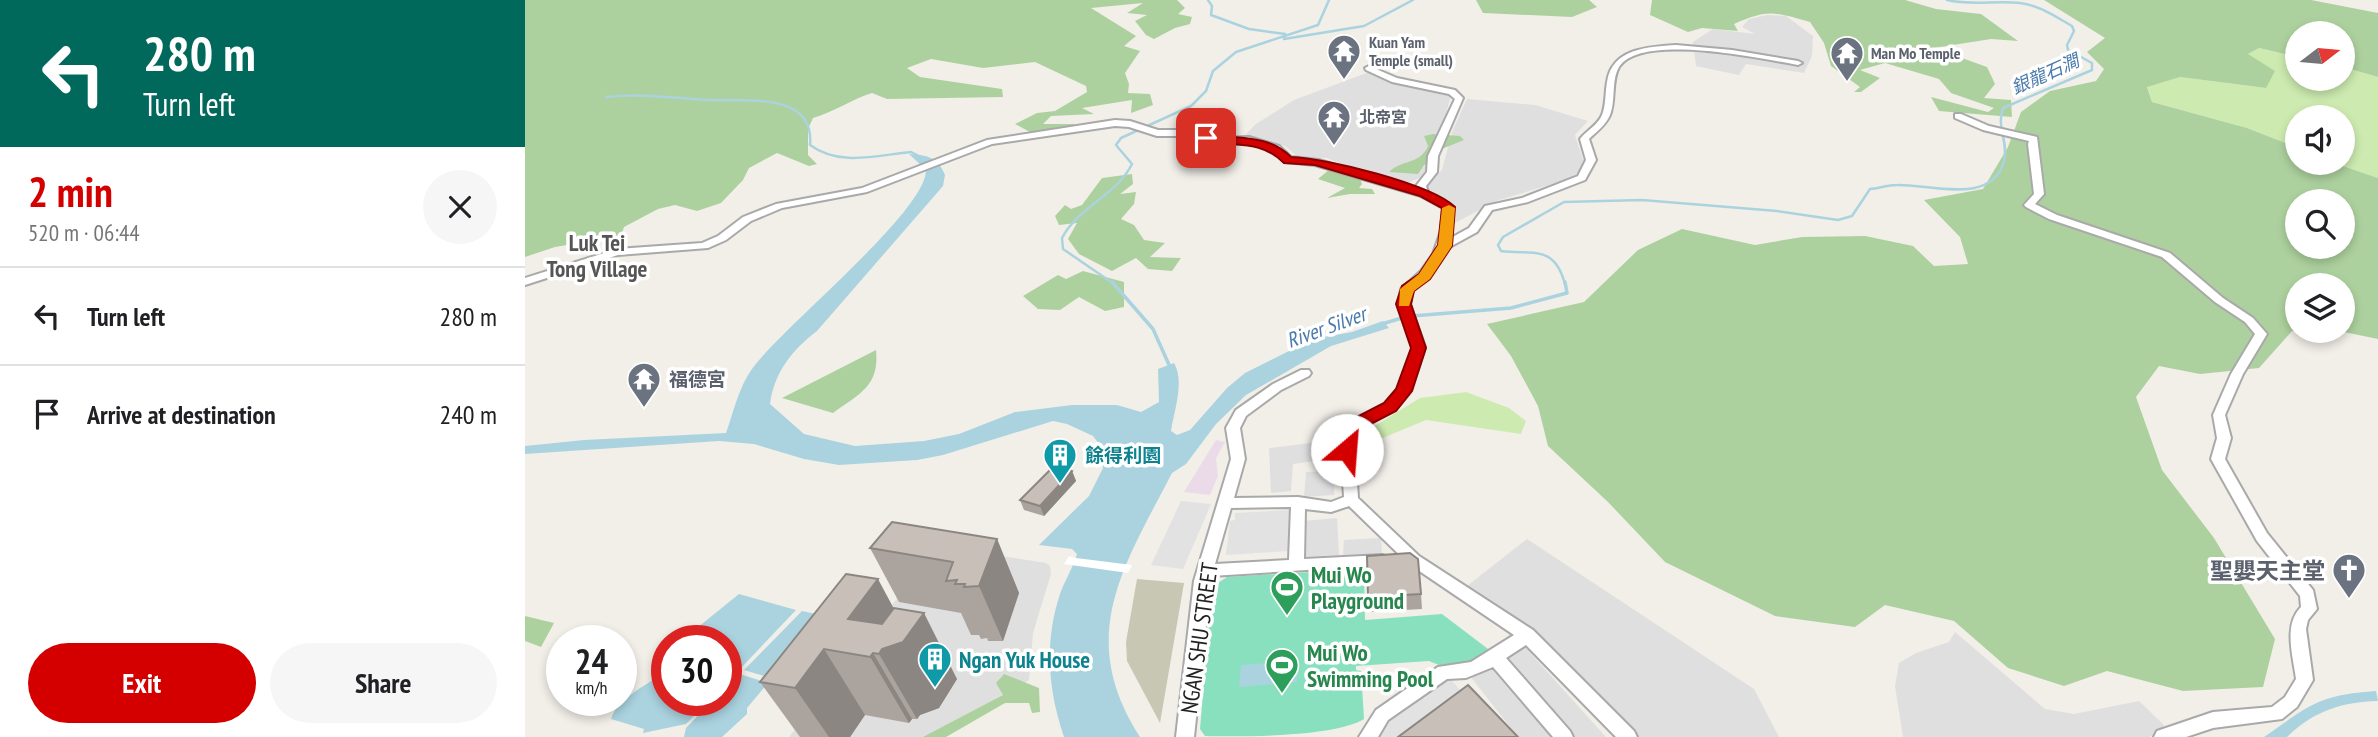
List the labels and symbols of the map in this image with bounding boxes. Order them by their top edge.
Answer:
north arrow [2285,21,2355,91]
temple icon: Kuan Yam Temple (small) [1325,32,1363,81]
place label: Kuan Yam Temple (small) [1369,32,1453,70]
temple icon: Man Mo Temple [1828,34,1866,83]
place label: Man Mo Temple [1871,43,1961,63]
water label: 銀龍石澗 [2007,48,2085,99]
temple icon: 北帝宮 [1315,98,1353,147]
place label: 北帝宮 [1359,107,1407,127]
pin [1176,108,1236,168]
district label: Luk Tei Tong Village [547,228,648,283]
water label: River Silver [1283,299,1373,354]
temple icon: 福德宮 [625,360,663,409]
place label: 福德宮 [669,367,726,391]
position arrow [1310,413,1384,487]
building icon: 餘得利園 [1041,436,1079,485]
place label: 餘得利園 [1085,443,1161,467]
church icon: 聖嬰天主堂 [2330,551,2368,600]
place label: 聖嬰天主堂 [2210,556,2325,585]
place label: Mui Wo Playground [1311,560,1404,615]
street label: NGAN SHU STREET [1174,561,1224,715]
sports icon: Mui Wo Playground [1268,568,1306,617]
speed limit sign: 30 [651,625,742,716]
place label: Mui Wo Swimming Pool [1307,638,1434,693]
building icon: Ngan Yuk House [916,640,954,689]
place label: Ngan Yuk House [959,645,1090,674]
sports icon: Mui Wo Swimming Pool [1263,646,1301,695]

